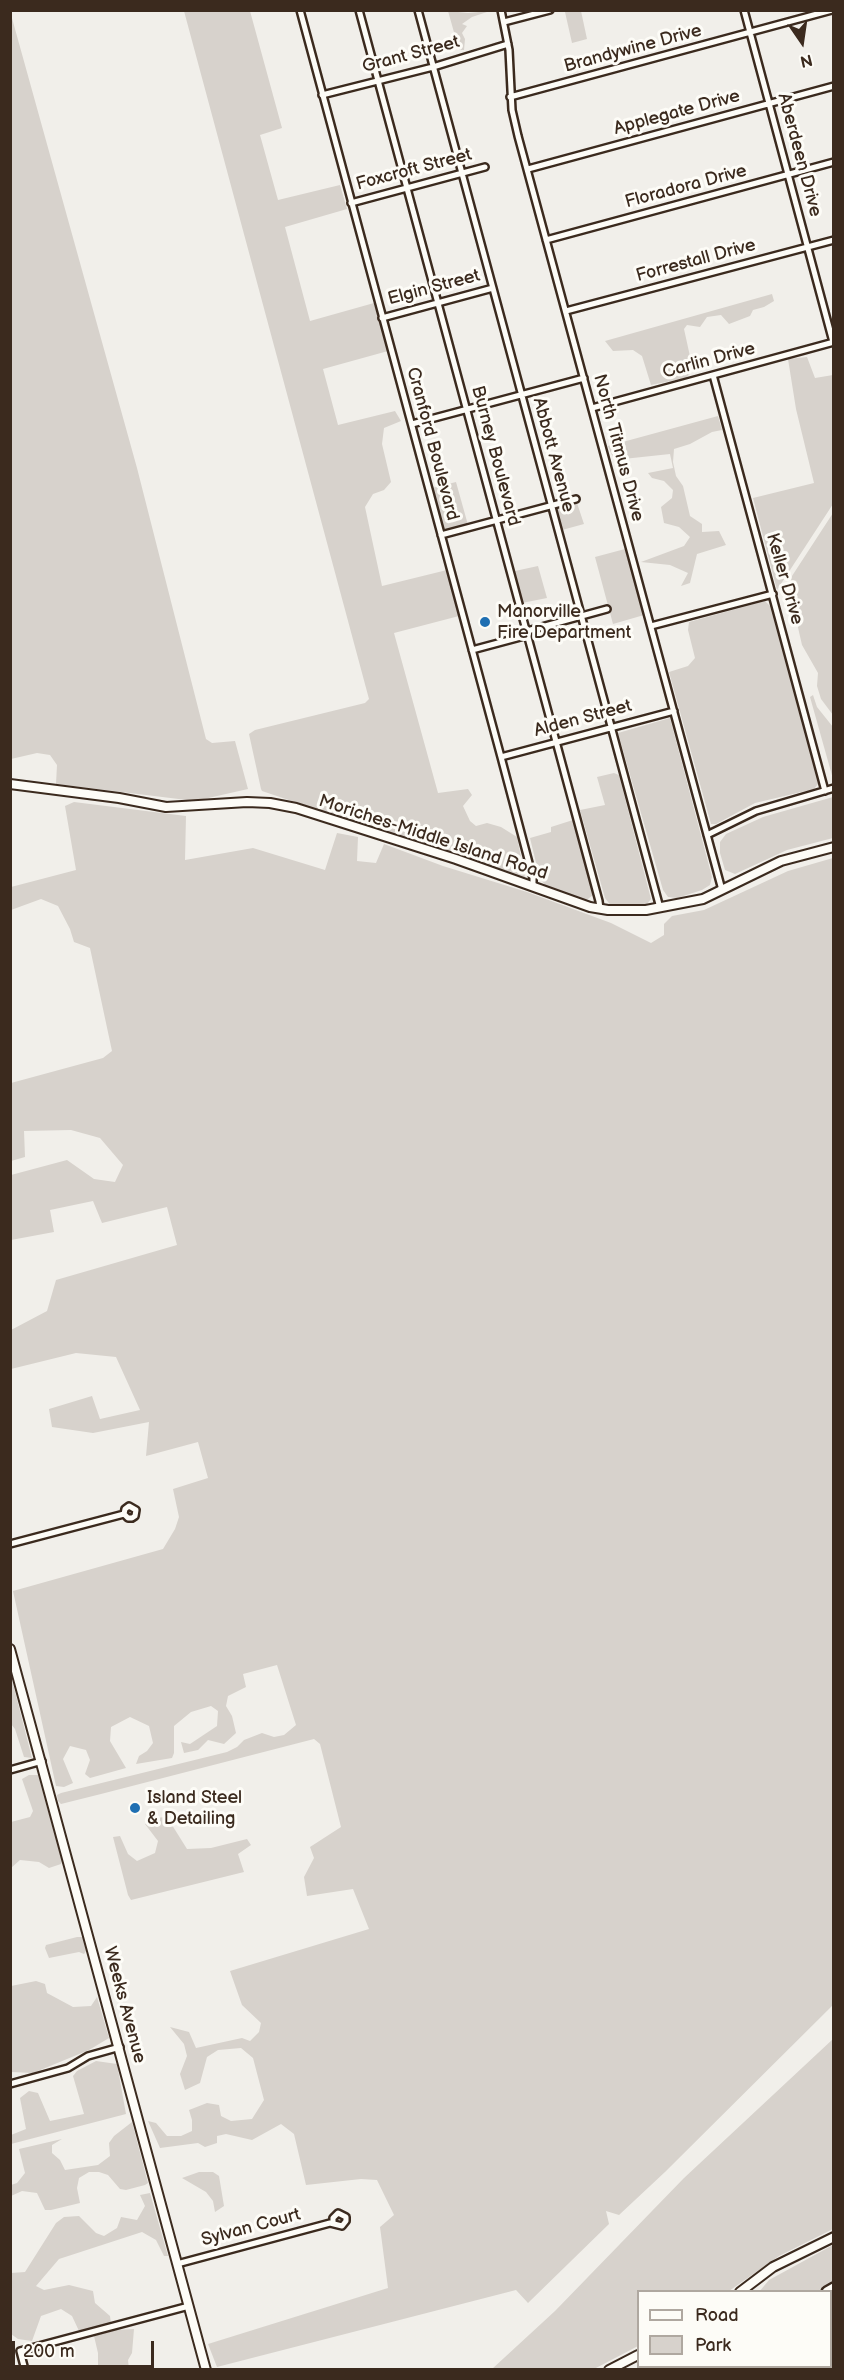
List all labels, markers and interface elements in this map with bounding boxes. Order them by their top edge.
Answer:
north arrow [772,12,832,72]
street label: Brandywine Drive [562,20,704,78]
street label: Grant Street [360,32,462,78]
text: N [798,49,814,71]
street label: Applegate Drive [611,86,743,140]
street label: Aberdeen Drive [772,91,826,219]
street label: Foxcroft Street [354,144,474,196]
street label: Floradora Drive [623,160,749,214]
street label: Forrestall Drive [634,235,758,287]
street label: Elgin Street [385,265,483,311]
street label: Carlin Drive [660,338,758,384]
street label: Cranford Boulevard [401,365,463,523]
street label: North Titmus Drive [588,372,648,524]
street label: Burney Boulevard [466,383,524,529]
street label: Abbott Avenue [527,395,579,515]
street label: Keller Drive [761,531,807,627]
place label: Manorville Fire Department [497,601,631,644]
marker: Manorville Fire Department [478,615,492,629]
street label: Alden Street [532,696,634,742]
street label: Moriches-Middle Island Road [316,791,550,885]
place label: Island Steel & Detailing [147,1787,242,1830]
marker: Island Steel & Detailing [128,1801,142,1815]
street label: Weeks Avenue [98,1944,150,2066]
street label: Sylvan Court [199,2204,303,2252]
legend [637,2290,832,2368]
text: Road [695,2305,739,2326]
scale bar [15,2329,158,2367]
text: Park [695,2335,731,2356]
text: 200 m [23,2341,75,2362]

